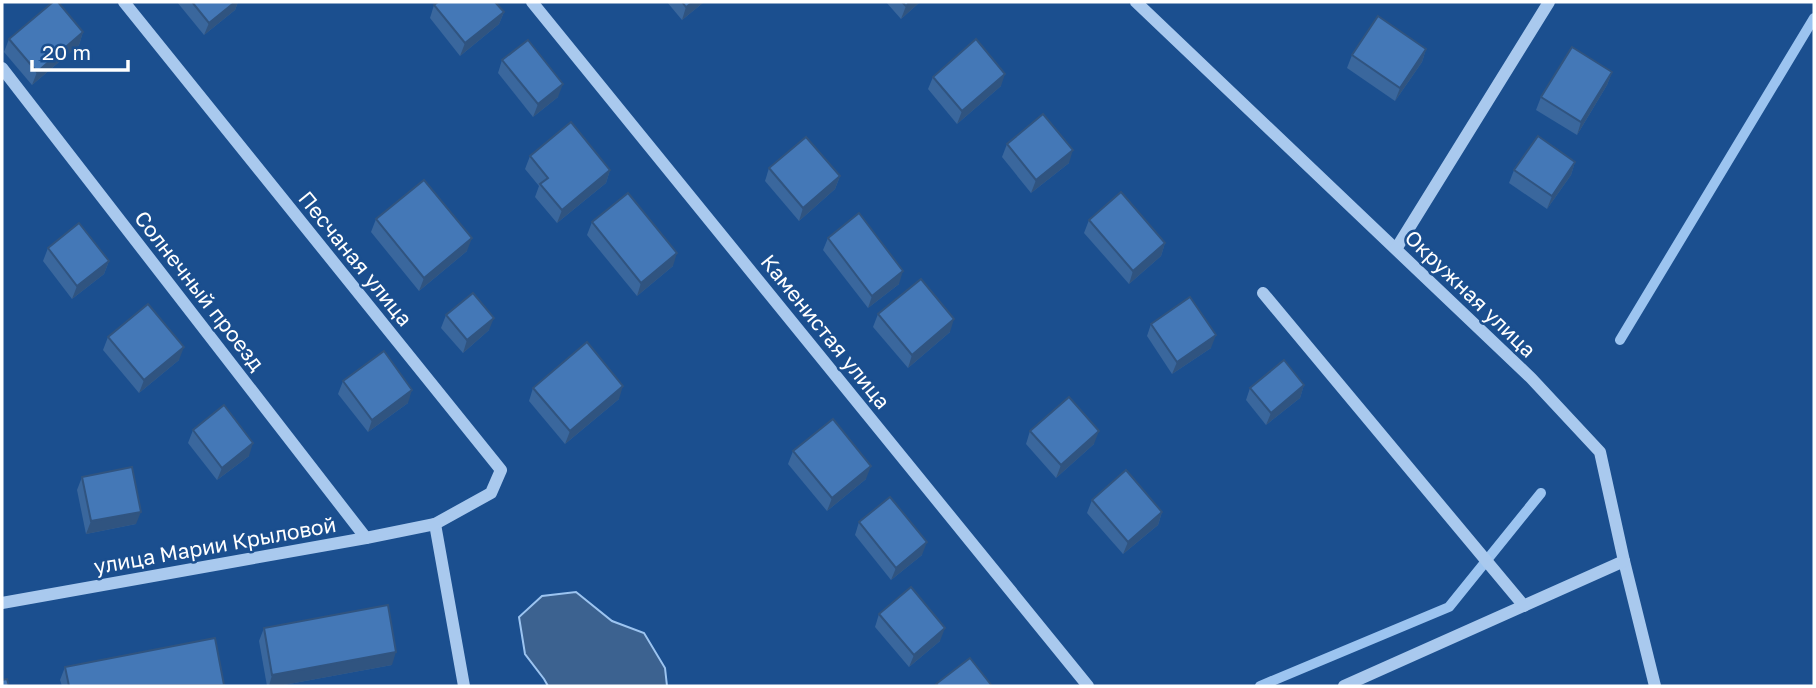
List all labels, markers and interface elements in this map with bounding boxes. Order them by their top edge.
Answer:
scale bar [32,28,128,72]
text: 20 m [42,39,91,65]
street label: Песчаная улица [293,186,418,331]
street label: Солнечный проезд [129,205,270,376]
street label: Окружная улица [1400,224,1542,362]
street label: Каменистая улица [756,249,896,414]
street label: улица Марии Крыловой [92,511,338,579]

